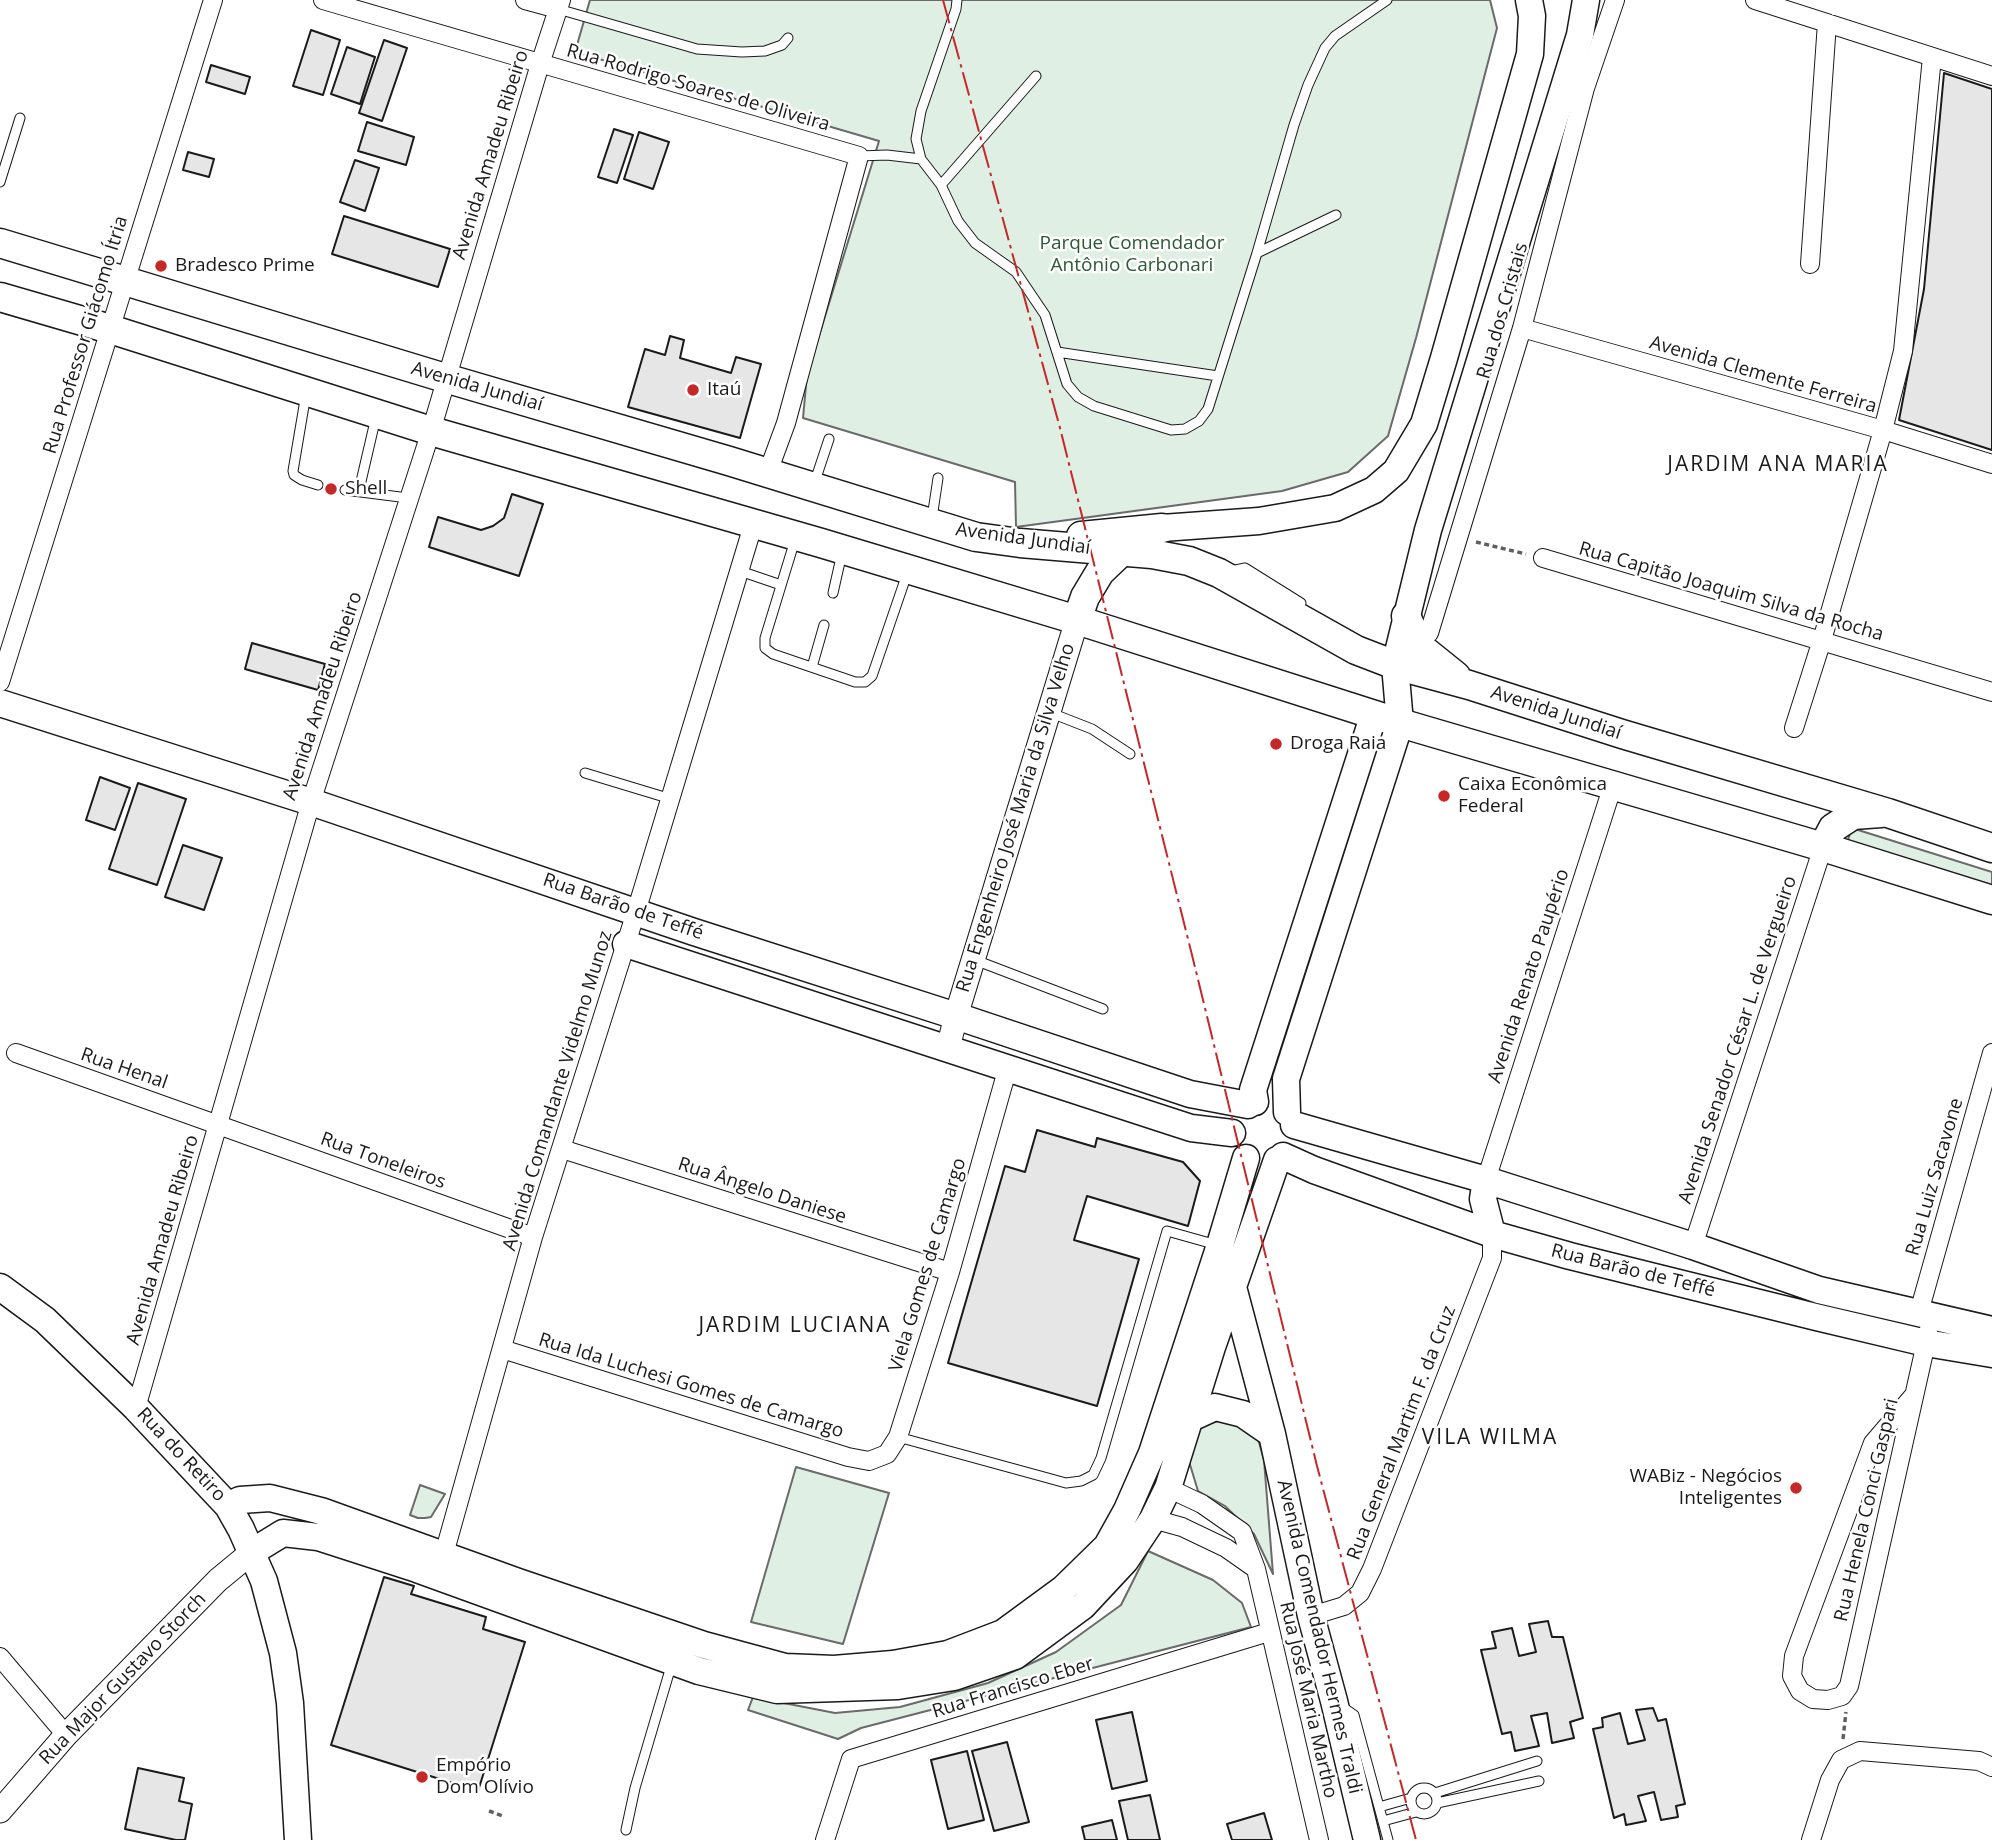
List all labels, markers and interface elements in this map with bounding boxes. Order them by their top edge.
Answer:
street label: Rua Rodrigo Soares de Oliveira [564,39,832,137]
street label: Avenida Amadeu Ribeiro [448,48,534,262]
street label: Rua Professor Giácomo Ítria [39,213,133,457]
park label: Parque Comendador Antônio Carbonari [1040,233,1224,277]
street label: Rua dos Cristais [1473,240,1533,382]
place label: Bradesco Prime [175,255,315,277]
marker: Bradesco Prime [153,258,169,274]
street label: Avenida Clemente Ferreira [1647,332,1879,418]
street label: Avenida Jundiaí [409,357,545,417]
place label: Itaú [707,379,741,401]
marker: Itaú [685,382,701,398]
district label: JARDIM ANA MARIA [1669,452,1887,478]
place label: Shell [345,478,387,500]
marker: Shell [323,481,339,497]
street label: Avenida Jundiaí [954,518,1092,560]
street label: Rua Capitão Joaquim Silva da Rocha [1576,538,1886,646]
street label: Avenida Amadeu Ribeiro [279,589,367,803]
street label: Rua Engenheiro José Maria da Silva Velho [952,641,1080,995]
street label: Avenida Jundiaí [1488,681,1624,745]
place label: Droga Raia [1290,733,1386,755]
marker: Droga Raia [1268,736,1284,752]
place label: Caixa Econômica Federal [1458,774,1607,818]
marker: Caixa Econômica Federal [1436,788,1452,804]
street label: Avenida Renato Paupério [1484,866,1574,1086]
street label: Rua Barão de Teffé [540,869,706,945]
street label: Avenida Senador César L. de Vergueiro [1674,873,1802,1207]
street label: Avenida Comandante Videlmo Munoz [498,928,618,1254]
street label: Rua Henal [77,1043,171,1095]
street label: Rua Luiz Sacavone [1902,1096,1968,1258]
street label: Rua Toneleiros [317,1128,449,1194]
street label: Avenida Amadeu Ribeiro [122,1132,204,1348]
street label: Rua Ângelo Daniese [675,1153,849,1229]
street label: Viela Gomes de Camargo [885,1156,971,1374]
street label: Rua Barão de Teffé [1549,1240,1717,1302]
street label: Rua General Martim F. da Cruz [1343,1303,1461,1563]
district label: JARDIM LUCIANA [700,1313,890,1339]
street label: Rua Ida Luchesi Gomes de Camargo [536,1329,846,1443]
street label: Rua Henela Conci Gaspari [1830,1396,1904,1624]
street label: Rua do Retiro [132,1403,230,1507]
district label: VILA WILMA [1423,1425,1557,1451]
place label: WABiz - Negócios Inteligentes [1629,1466,1782,1510]
street label: Avenida Comendador Hermes Traldi [1272,1478,1366,1796]
marker: WABiz - Negócios Inteligentes [1788,1480,1804,1496]
street label: Rua Major Gustavo Storch [35,1588,211,1770]
street label: Rua José Maria Martho [1274,1599,1342,1801]
street label: Rua Francisco Eber [929,1653,1097,1723]
place label: Empório Dom Olívio [436,1755,534,1799]
marker: Empório Dom Olívio [414,1769,430,1785]

